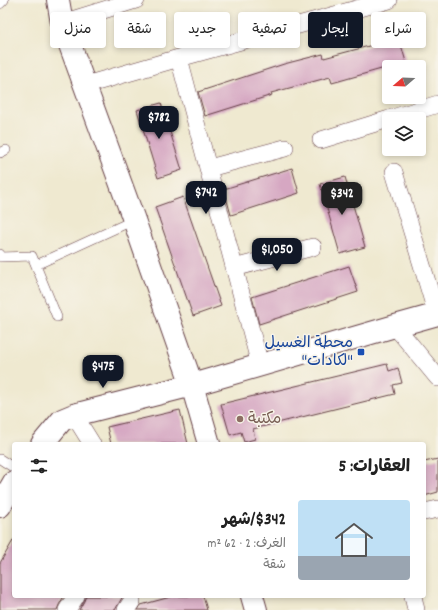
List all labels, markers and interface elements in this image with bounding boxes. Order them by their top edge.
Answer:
chip: منزل [50,12,106,48]
chip: شقة [114,12,166,48]
chip: جديد [174,12,230,48]
chip: تصفية [238,12,300,48]
chip: إيجار [308,12,363,48]
chip: شراء [371,12,426,48]
north arrow [382,60,426,104]
map controls [382,60,426,156]
pin: $782 [135,106,183,140]
text: $782 [148,109,170,128]
button: layers [382,112,426,156]
pin: $742 [182,181,230,215]
pin: $342 [318,182,366,216]
text: $742 [195,184,217,203]
text: $342 [330,185,354,204]
pin: $1,050 [244,238,310,272]
text: $1,050 [261,241,293,260]
place label: محطة الغسيل "لكادات" [265,332,353,373]
marker: محطة الغسيل "لكادات" [356,347,366,357]
pin: $475 [79,355,127,389]
text: $475 [92,358,114,377]
place label: مكتبة [248,408,281,431]
marker: مكتبة [235,414,245,424]
icon: filters [28,455,50,477]
text: العقارات: 5 [338,456,410,480]
text: $342/شهر [222,509,286,533]
icon: home [330,516,378,564]
text: الغرف: 2 · 62 m² [208,535,286,554]
text: شقة [263,556,286,575]

